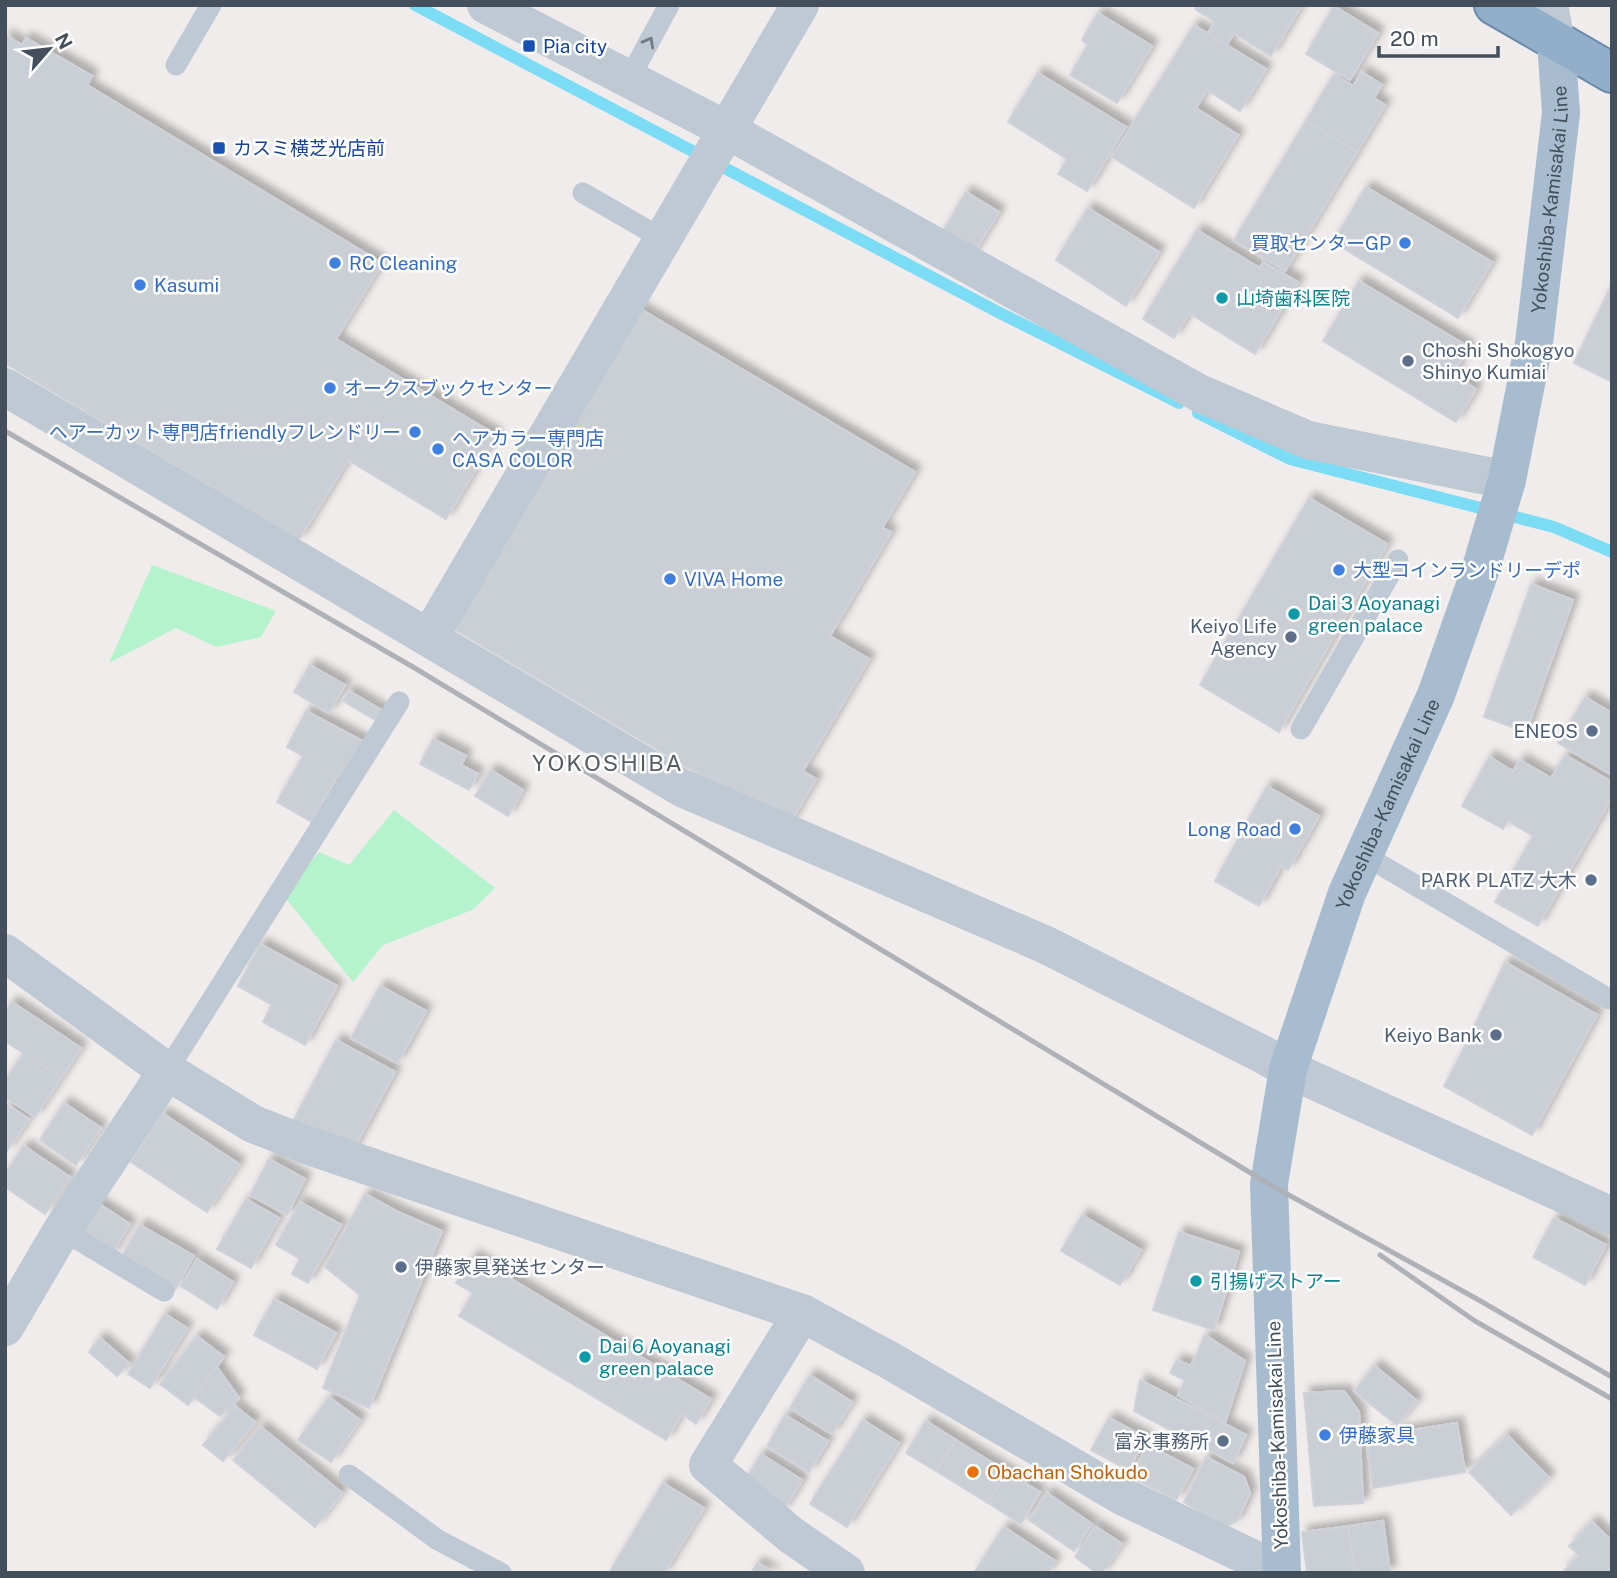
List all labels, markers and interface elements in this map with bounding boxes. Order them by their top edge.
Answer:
north arrow [14,14,84,84]
scale bar [1379,14,1498,58]
text: 20 m [1390,26,1439,51]
text: N [51,29,77,53]
place label: Pia city [543,35,607,57]
one-way arrow [641,37,654,49]
marker: Pia city [521,38,537,54]
street label: Yokoshiba-Kamisakai Line [1527,85,1572,315]
place label: カスミ横芝光店前 [233,137,385,159]
marker: カスミ横芝光店前 [211,140,227,156]
place label: 買取センターGP [1251,232,1391,254]
marker: 買取センターGP [1397,235,1413,251]
place label: RC Cleaning [349,252,458,274]
marker: RC Cleaning [327,255,343,271]
place label: Kasumi [154,274,219,296]
marker: Kasumi [132,277,148,293]
place label: 山埼歯科医院 [1236,287,1350,309]
marker: 山埼歯科医院 [1214,290,1230,306]
place label: Choshi Shokogyo Shinyo Kumiai [1422,339,1575,383]
marker: Choshi Shokogyo Shinyo Kumiai [1400,353,1416,369]
place label: オークスブックセンター [344,377,552,399]
marker: オークスブックセンター [322,380,338,396]
place label: ヘアーカット専門店friendlyフレンドリー [49,421,401,443]
marker: ヘアーカット専門店friendlyフレンドリー [407,424,423,440]
place label: ヘアカラー専門店 CASA COLOR [452,427,604,471]
marker: ヘアカラー専門店 CASA COLOR [430,441,446,457]
place label: 大型コインランドリーデポ [1353,559,1581,581]
marker: 大型コインランドリーデポ [1331,562,1347,578]
place label: VIVA Home [684,568,783,590]
marker: VIVA Home [662,571,678,587]
place label: Dai 3 Aoyanagi green palace [1308,592,1440,636]
marker: Dai 3 Aoyanagi green palace [1286,606,1302,622]
place label: Keiyo Life Agency [1190,615,1277,659]
marker: Keiyo Life Agency [1283,629,1299,645]
street label: Yokoshiba-Kamisakai Line [1331,695,1444,912]
place label: ENEOS [1513,720,1578,742]
marker: ENEOS [1584,723,1600,739]
district label: YOKOSHIBA [532,749,684,776]
place label: Long Road [1187,818,1281,840]
marker: Long Road [1287,821,1303,837]
place label: PARK PLATZ 大木 [1421,869,1577,891]
marker: PARK PLATZ 大木 [1583,872,1599,888]
place label: Keiyo Bank [1384,1024,1482,1046]
marker: Keiyo Bank [1488,1027,1504,1043]
place label: 伊藤家具発送センター [415,1256,605,1278]
marker: 伊藤家具発送センター [393,1259,409,1275]
place label: 引揚げストアー [1210,1270,1342,1292]
marker: 引揚げストアー [1188,1273,1204,1289]
street label: Yokoshiba-Kamisakai Line [1262,1320,1292,1550]
place label: Dai 6 Aoyanagi green palace [599,1335,731,1379]
marker: Dai 6 Aoyanagi green palace [577,1349,593,1365]
place label: 伊藤家具 [1339,1424,1415,1446]
marker: 伊藤家具 [1317,1427,1333,1443]
place label: 富永事務所 [1114,1430,1209,1452]
marker: 富永事務所 [1215,1433,1231,1449]
place label: Obachan Shokudo [987,1461,1148,1483]
marker: Obachan Shokudo [965,1464,981,1480]

